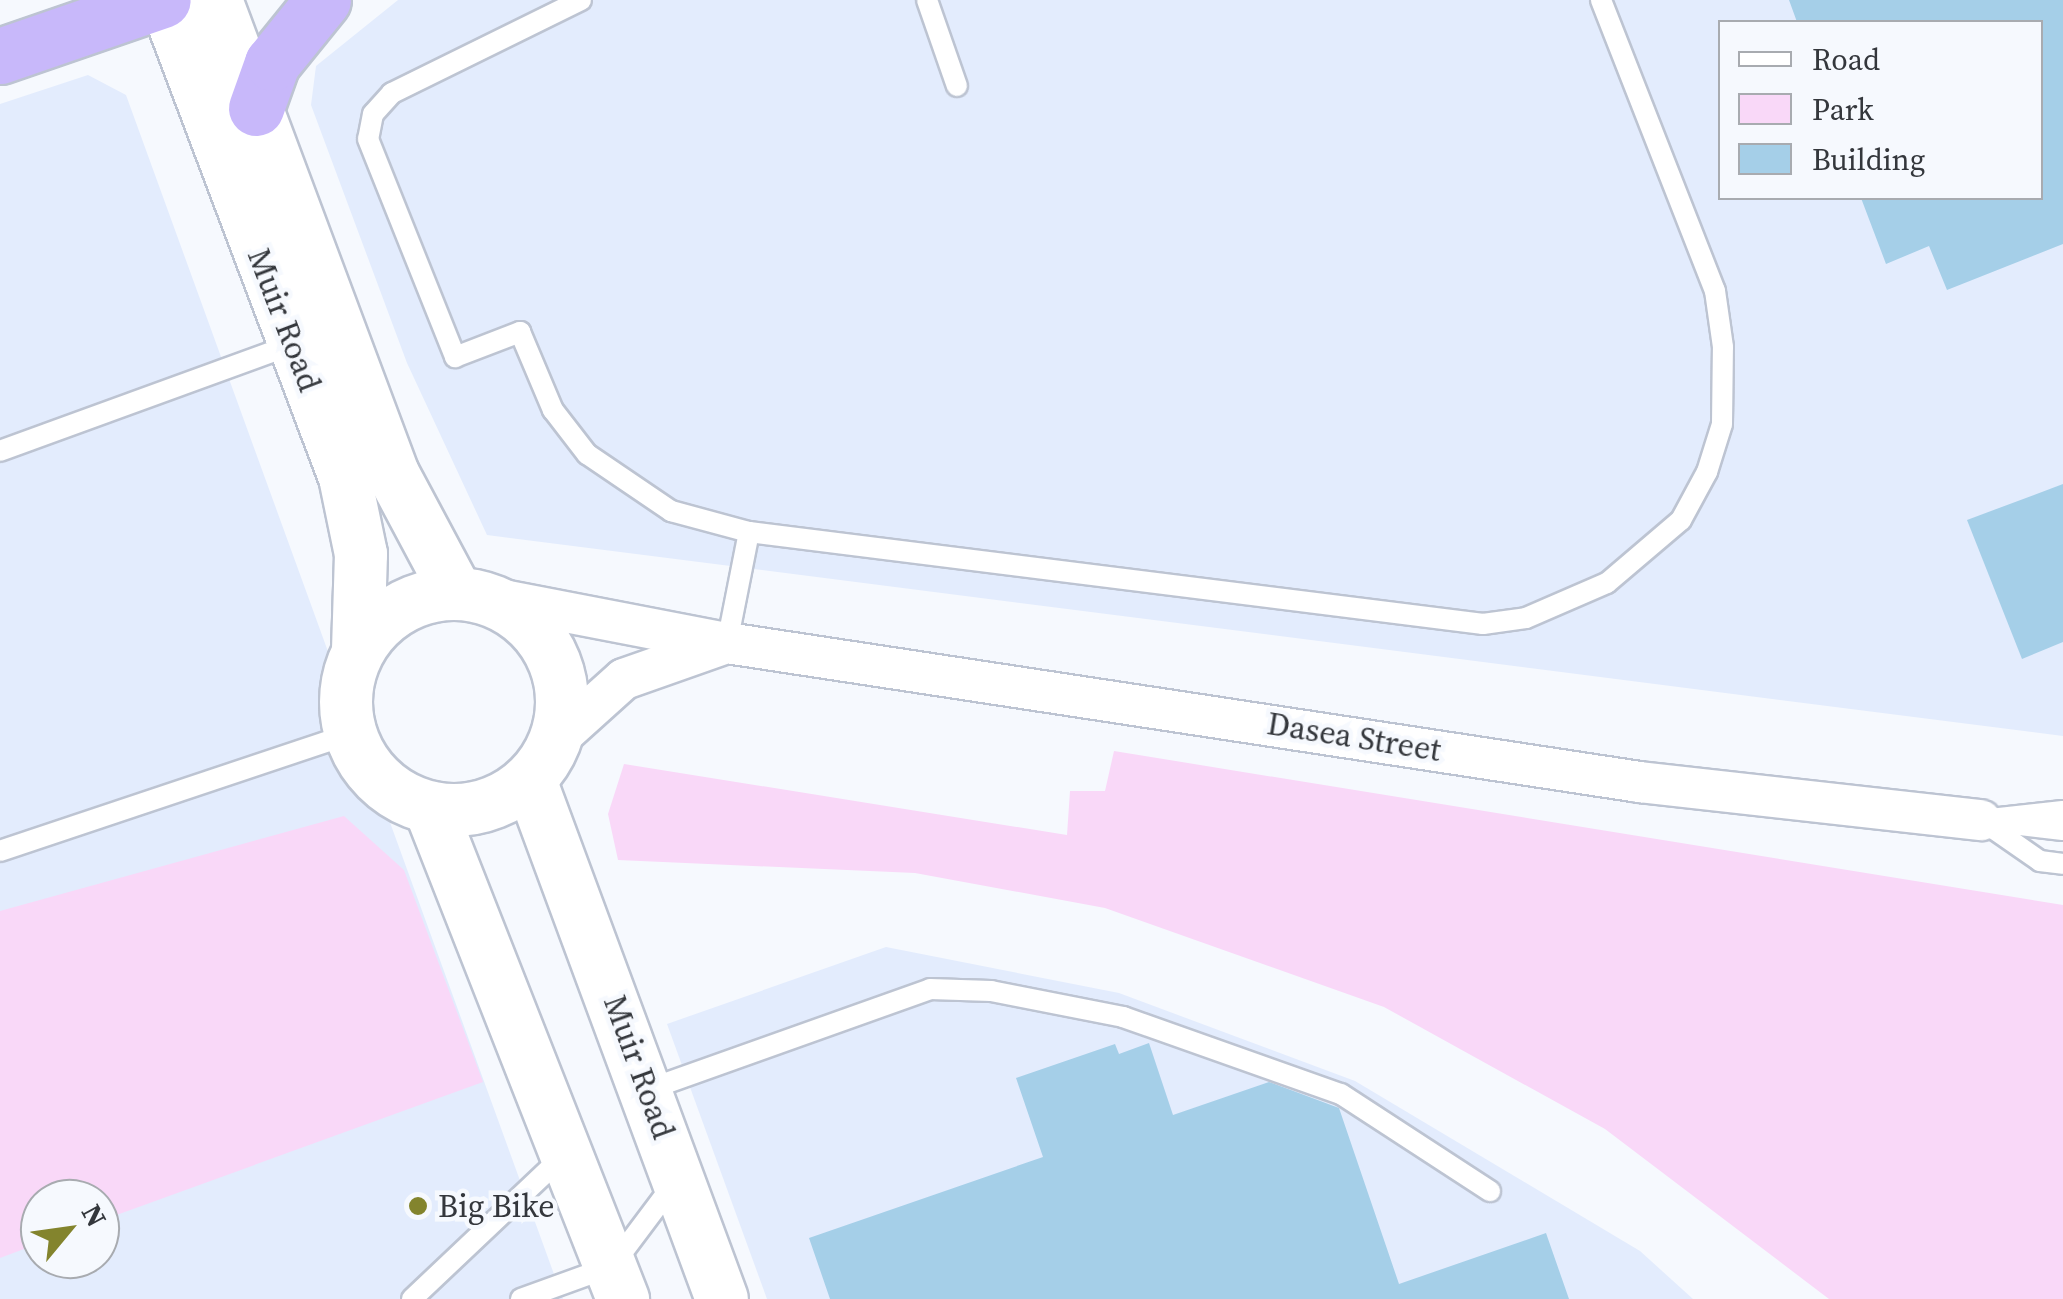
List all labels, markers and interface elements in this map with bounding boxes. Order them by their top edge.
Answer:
legend [1718,20,2043,200]
text: Road [1812,39,1880,80]
text: Park [1812,89,1874,130]
text: Building [1812,139,1925,180]
street label: Muir Road [239,243,329,397]
street label: Dasea Street [1264,704,1444,770]
street label: Muir Road [595,990,683,1144]
north arrow [20,1179,120,1279]
place label: Big Bike [438,1187,555,1225]
marker: Big Bike [407,1195,429,1217]
text: N [73,1197,116,1234]

